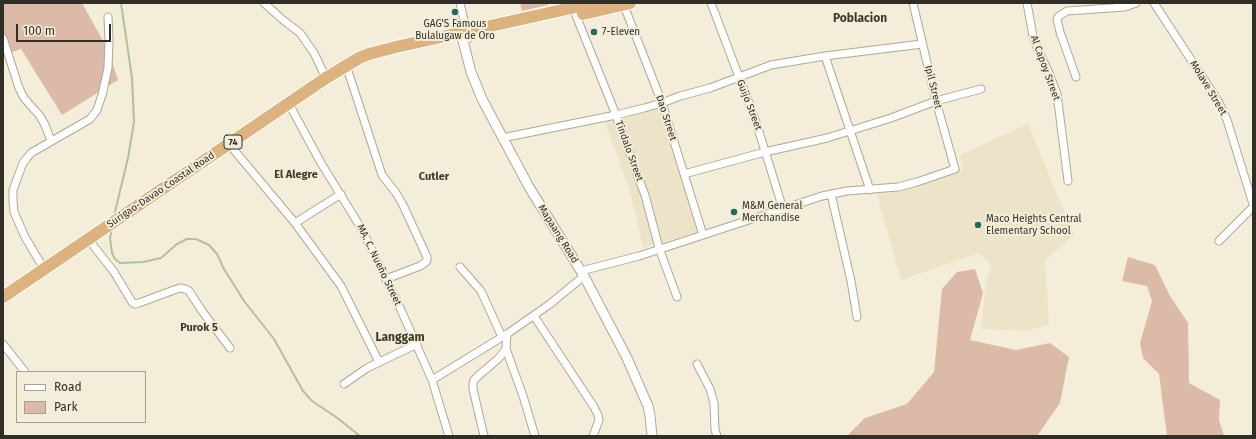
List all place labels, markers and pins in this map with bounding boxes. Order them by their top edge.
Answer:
marker: GAG'S Famous Bulalugaw de Oro [450,7,460,17]
place label: GAG'S Famous Bulalugaw de Oro [415,18,495,42]
place label: 7-Eleven [602,26,640,38]
marker: 7-Eleven [589,27,599,37]
place label: M&M General Merchandise [742,200,802,224]
marker: M&M General Merchandise [729,207,739,217]
place label: Maco Heights Central Elementary School [986,213,1081,236]
marker: Maco Heights Central Elementary School [973,220,983,230]

